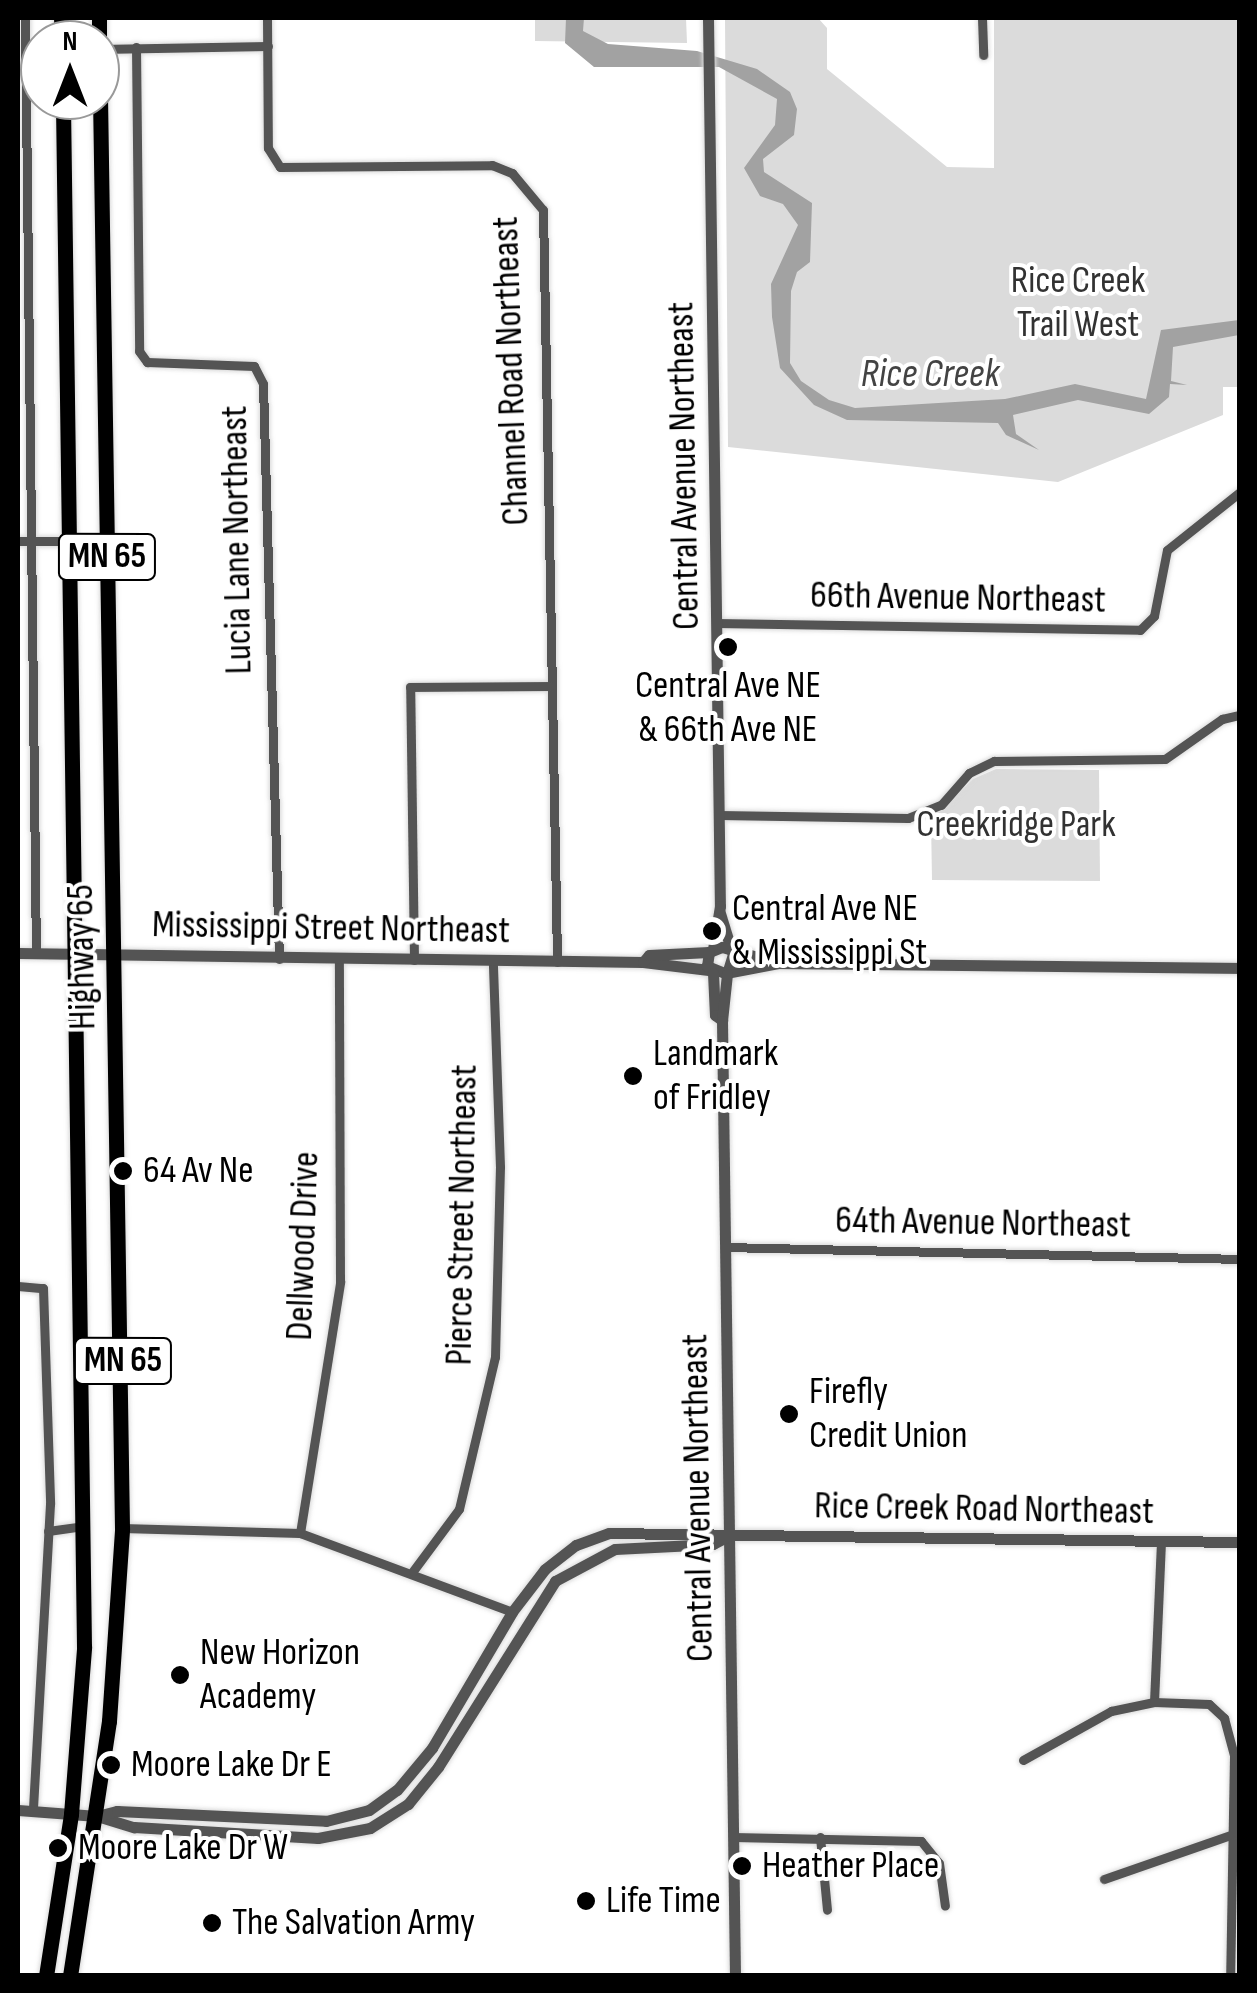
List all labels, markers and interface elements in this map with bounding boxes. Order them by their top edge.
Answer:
north arrow [20,20,120,120]
text: N [63,25,77,58]
street label: Channel Road Northeast [483,216,539,526]
park label: Rice Creek Trail West [1011,258,1145,348]
street label: Central Avenue Northeast [658,302,710,630]
water label: Rice Creek [861,350,999,398]
street label: Lucia Lane Northeast [212,405,262,675]
road number: MN 65 [57,527,157,587]
street label: 66th Avenue Northeast [810,573,1106,623]
marker: Central Ave NE & 66th Ave NE [717,636,739,658]
place label: Central Ave NE & 66th Ave NE [635,663,821,752]
park label: Creekridge Park [916,802,1116,848]
street label: Highway 65 [58,884,106,1030]
place label: Central Ave NE & Mississippi St [732,886,927,976]
street label: Mississippi Street Northeast [152,902,510,954]
marker: Central Ave NE & Mississippi St [701,920,723,942]
place label: Landmark of Fridley [653,1031,778,1120]
street label: Pierce Street Northeast [437,1064,487,1366]
marker: Landmark of Fridley [622,1065,644,1087]
place label: 64 Av Ne [143,1148,253,1194]
street label: Dellwood Drive [277,1151,329,1341]
marker: 64 Av Ne [112,1160,134,1182]
street label: 64th Avenue Northeast [835,1198,1131,1248]
road number: MN 65 [73,1331,173,1391]
street label: Central Avenue Northeast [672,1334,724,1662]
place label: Firefly Credit Union [809,1369,968,1458]
marker: Firefly Credit Union [778,1403,800,1425]
street label: Rice Creek Road Northeast [814,1483,1154,1535]
place label: New Horizon Academy [200,1630,360,1720]
marker: New Horizon Academy [169,1664,191,1686]
place label: Moore Lake Dr E [131,1742,332,1788]
marker: Moore Lake Dr E [100,1754,122,1776]
place label: Moore Lake Dr W [78,1825,288,1871]
marker: Moore Lake Dr W [47,1837,69,1859]
place label: Heather Place [762,1843,939,1889]
marker: Heather Place [731,1855,753,1877]
place label: Life Time [606,1878,721,1924]
marker: Life Time [575,1890,597,1912]
place label: The Salvation Army [232,1900,475,1946]
marker: The Salvation Army [201,1912,223,1934]

